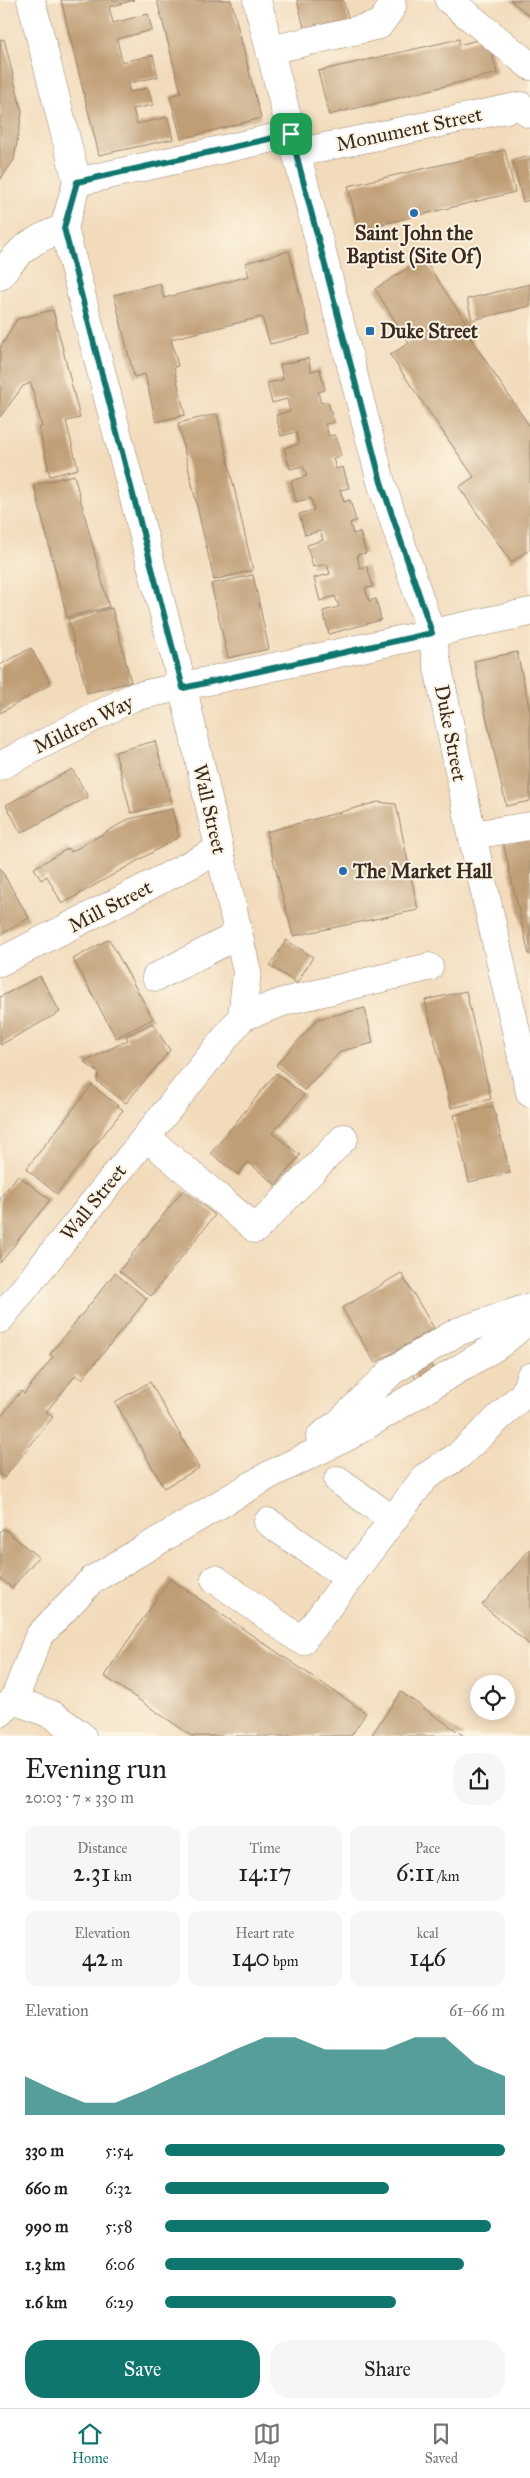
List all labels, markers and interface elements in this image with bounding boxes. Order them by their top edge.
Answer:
street label: Monument Street [334,102,484,156]
pin [270,113,312,155]
icon: arrive [277,120,305,148]
marker: Saint John the Baptist (Site Of) [408,207,420,219]
place label: Saint John the Baptist (Site Of) [346,221,482,269]
place label: Duke Street [380,319,479,343]
marker: Duke Street [364,325,376,337]
street label: Duke Street [430,683,472,783]
street label: Mildren Way [29,689,137,758]
street label: Wall Street [188,762,232,856]
place label: The Market Hall [352,859,493,883]
marker: The Market Hall [337,865,349,877]
street label: Mill Street [64,875,156,937]
street label: Wall Street [55,1159,131,1245]
map controls [470,1675,515,1720]
button: locate [470,1675,515,1720]
text: Evening run [25,1751,167,1786]
button: share [453,1753,505,1805]
text: 20:03 · 7 × 330 m [25,1788,134,1807]
text: Distance [77,1840,127,1857]
text: Time [249,1840,280,1857]
text: Pace [415,1840,440,1857]
text: 2.31 [73,1857,111,1888]
text: 14:17 [238,1857,292,1888]
text: 6:11 [396,1857,435,1888]
text: km [111,1868,132,1885]
text: /km [435,1868,460,1885]
text: Elevation [75,1925,130,1942]
text: Heart rate [236,1925,294,1942]
text: kcal [417,1925,439,1942]
text: 42 [82,1942,108,1973]
text: 140 [232,1942,270,1973]
text: 146 [409,1942,446,1973]
text: m [108,1953,123,1970]
text: bpm [270,1953,298,1970]
text: Elevation [25,2001,89,2020]
text: 61–66 m [449,2001,505,2020]
text: 330 m [25,2141,64,2160]
text: 5:54 [105,2141,132,2160]
text: 660 m [25,2179,68,2198]
text: 6:32 [105,2179,132,2198]
text: 990 m [25,2217,68,2236]
text: 5:58 [105,2217,132,2236]
text: 1.3 km [25,2255,65,2274]
text: 6:06 [105,2255,135,2274]
text: 1.6 km [25,2293,67,2312]
text: 6:29 [105,2293,134,2312]
button: Save [25,2340,260,2398]
button: Share [270,2340,505,2398]
tab: Home [72,2420,109,2467]
tab: Map [253,2420,281,2467]
tab: Saved [425,2420,458,2467]

